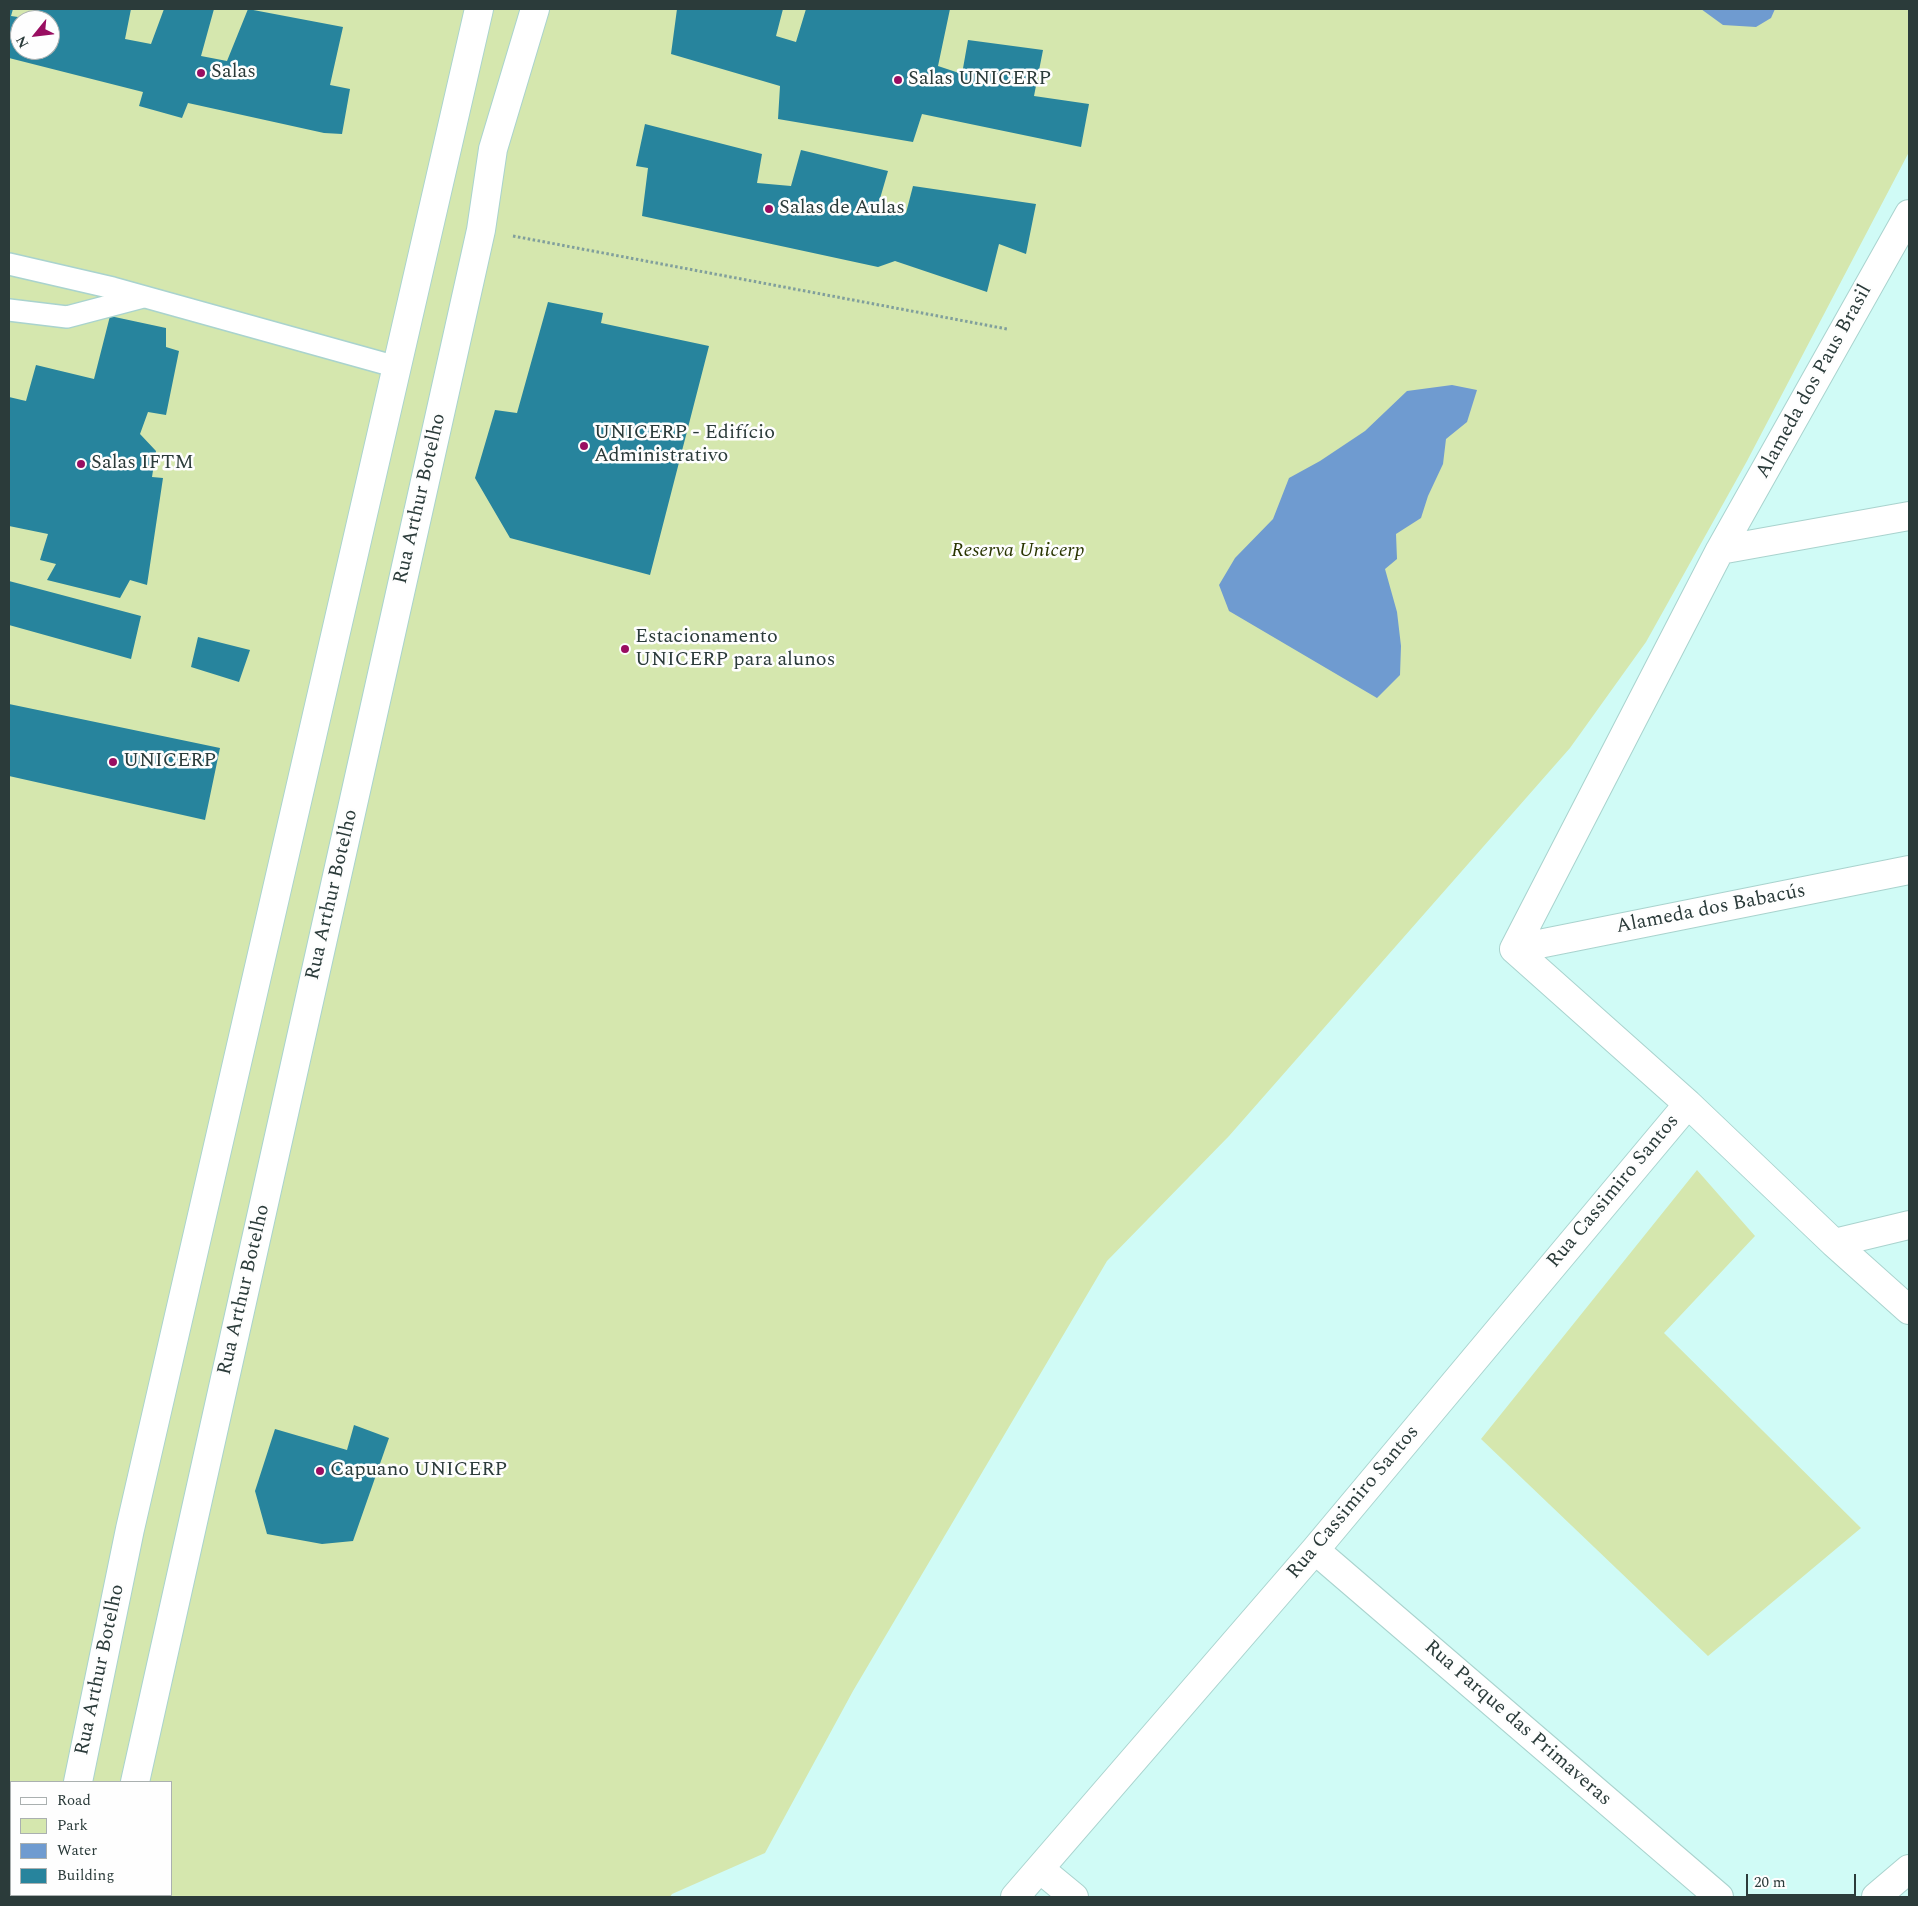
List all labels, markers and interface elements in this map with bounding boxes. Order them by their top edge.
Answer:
north arrow [10,10,60,60]
text: N [10,32,34,52]
place label: Salas [211,61,256,85]
marker: Salas [195,67,207,79]
place label: Salas UNICERP [908,68,1051,92]
marker: Salas UNICERP [892,74,904,86]
place label: Salas de Aulas [779,197,905,221]
marker: Salas de Aulas [763,203,775,215]
street label: Alameda dos Paus Brasil [1752,281,1878,483]
street label: Rua Arthur Botelho [390,411,452,587]
place label: UNICERP - Edifício Administrativo [594,422,775,469]
marker: UNICERP - Edifício Administrativo [578,440,590,452]
place label: Salas IFTM [91,452,194,476]
marker: Salas IFTM [75,458,87,470]
park label: Reserva Unicerp [951,540,1085,564]
place label: Estacionamento UNICERP para alunos [635,626,835,673]
marker: Estacionamento UNICERP para alunos [619,643,631,655]
place label: UNICERP [123,750,216,774]
marker: UNICERP [107,756,119,768]
street label: Rua Arthur Botelho [302,807,364,983]
street label: Alameda dos Babacús [1614,880,1808,940]
street label: Rua Cassimiro Santos [1543,1110,1685,1274]
street label: Rua Arthur Botelho [214,1202,276,1378]
street label: Rua Cassimiro Santos [1283,1421,1425,1585]
place label: Capuano UNICERP [330,1459,507,1483]
marker: Capuano UNICERP [314,1465,326,1477]
street label: Rua Arthur Botelho [71,1582,131,1758]
street label: Rua Parque das Primaveras [1418,1636,1616,1812]
legend [10,1781,172,1896]
text: Road [57,1789,91,1812]
text: Park [57,1814,88,1837]
text: Water [57,1839,97,1862]
text: Building [57,1864,114,1887]
scale bar [1748,1864,1858,1896]
text: 20 m [1754,1871,1786,1894]

